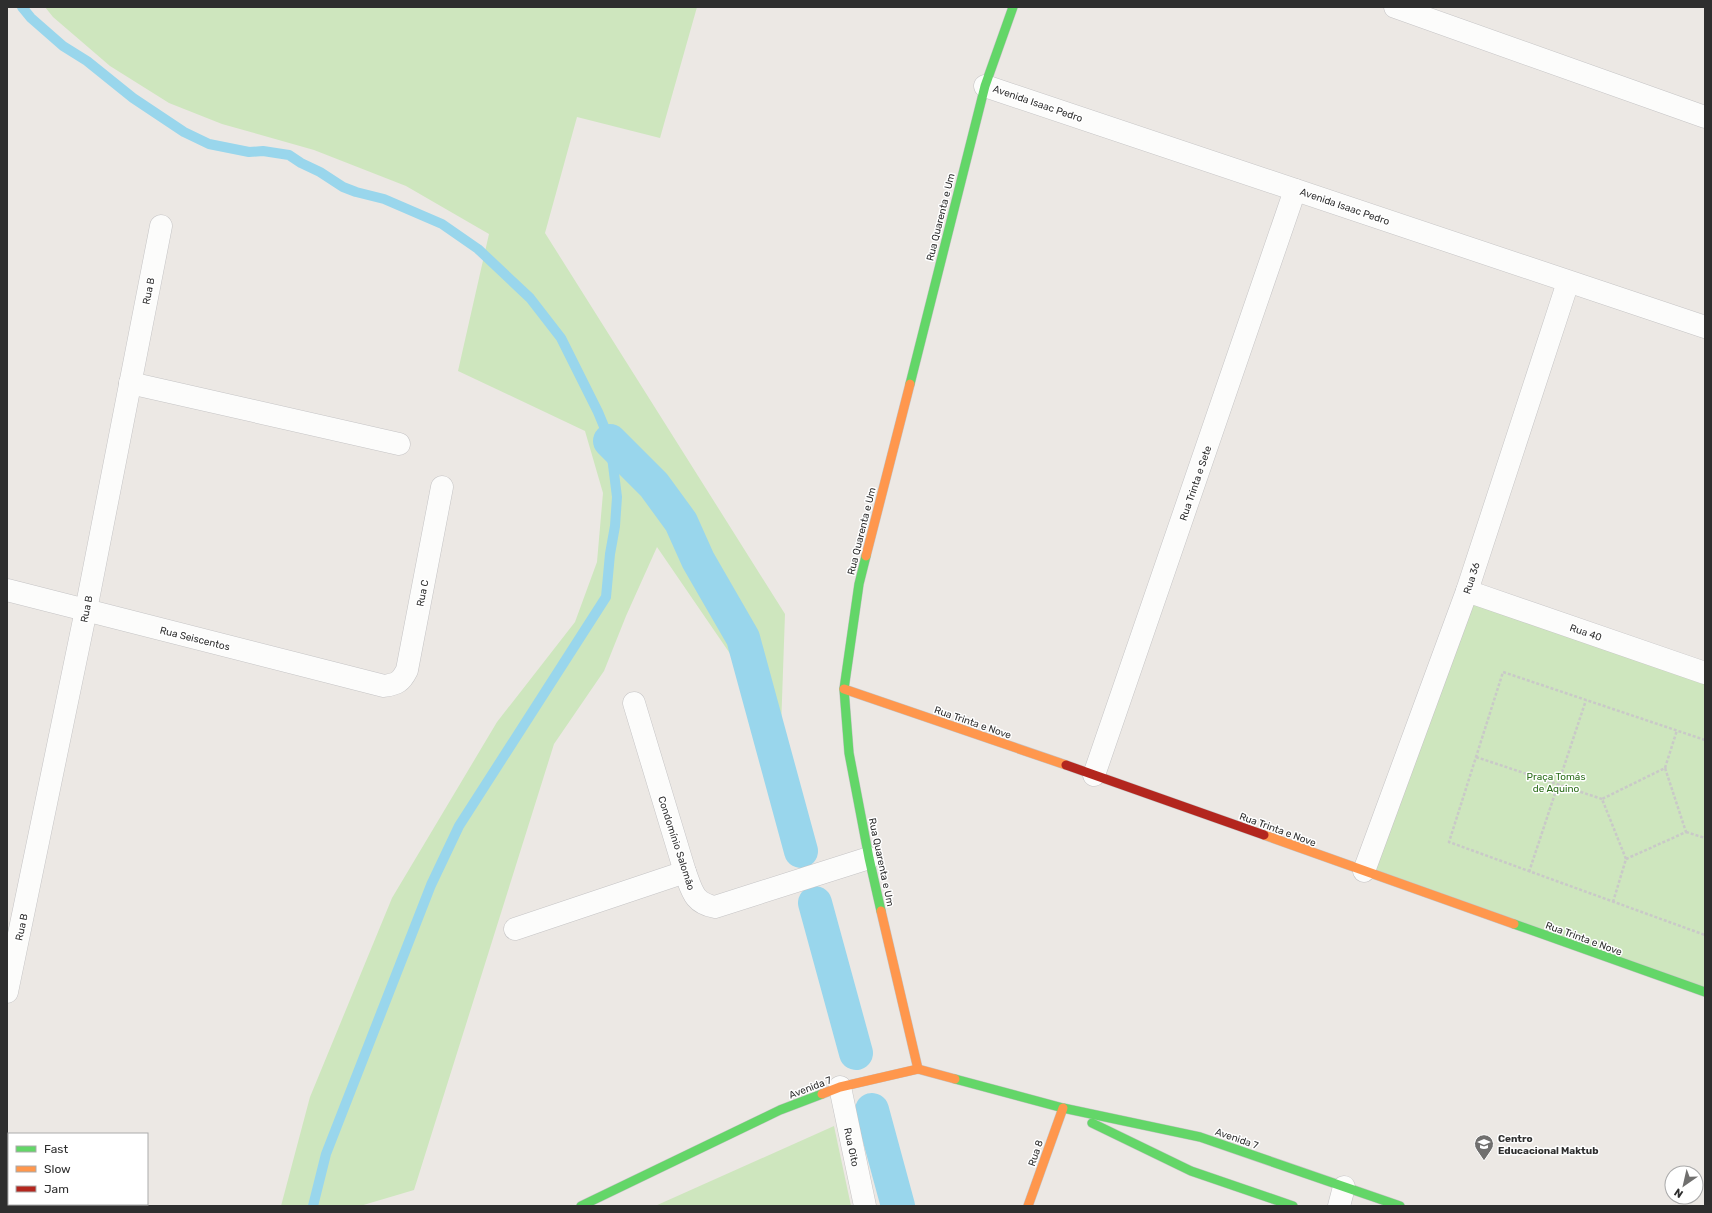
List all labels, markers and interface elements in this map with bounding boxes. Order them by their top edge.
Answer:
street label: Avenida Isaac Pedro [991,83,1084,125]
street label: Rua Quarenta e Um [924,172,958,262]
street label: Avenida Isaac Pedro [1298,186,1391,228]
street label: Rua B [140,276,158,306]
street label: Rua Trinta e Sete [1177,444,1215,522]
street label: Rua Quarenta e Um [845,486,879,576]
street label: Rua 36 [1461,561,1483,596]
street label: Rua C [414,578,432,608]
street label: Rua B [78,594,96,624]
street label: Rua 40 [1568,622,1603,644]
street label: Rua Seiscentos [158,624,231,653]
street label: Rua Trinta e Nove [932,704,1013,742]
park label: Praça Tomás de Aquino [1527,771,1585,795]
street label: Condomínio Salomão [655,795,697,892]
street label: Rua Trinta e Nove [1238,810,1318,850]
street label: Rua Quarenta e Um [866,817,896,908]
street label: Rua B [13,912,31,942]
street label: Rua Trinta e Nove [1544,919,1624,959]
street label: Avenida 7 [787,1074,833,1102]
street label: Avenida 7 [1214,1126,1260,1152]
street label: Rua Oito [841,1127,861,1168]
legend [8,1133,148,1205]
school or university icon: Centro Educacional Maktub [1473,1133,1495,1161]
place label: Centro Educacional Maktub [1498,1133,1599,1157]
street label: Rua 8 [1026,1139,1046,1168]
text: Fast [44,1142,68,1156]
text: Slow [44,1162,71,1176]
north arrow [1664,1165,1704,1205]
text: Jam [44,1182,69,1196]
text: N [1672,1185,1686,1200]

